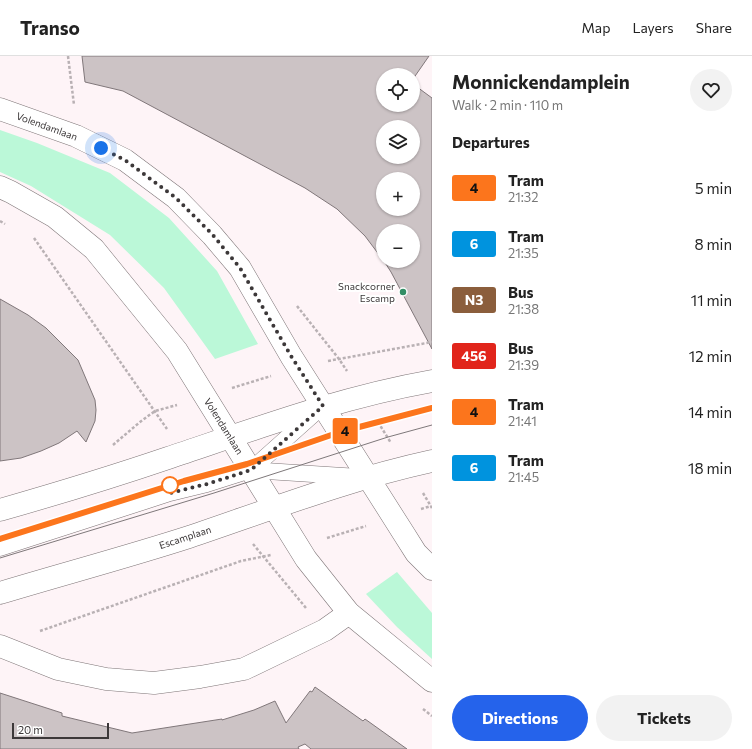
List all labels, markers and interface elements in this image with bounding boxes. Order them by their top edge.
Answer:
text: Transo [20,16,80,39]
text: Map [582,19,610,36]
text: Layers [632,19,674,36]
text: Share [696,19,732,36]
map controls [376,68,420,268]
button: locate [376,68,420,112]
button: heart [690,69,732,111]
text: Monnickendamplein [452,70,630,93]
text: Walk · 2 min · 110 m [452,97,563,113]
street label: Volendamlaan [15,109,79,143]
button: layers [376,120,420,164]
text: Departures [452,133,530,151]
your location [91,138,111,158]
text: Tram [508,171,544,189]
button: + [376,172,420,216]
text: 4 [470,179,478,196]
text: 5 min [695,179,732,197]
text: 21:32 [508,189,538,205]
button: − [376,224,420,268]
text: Tram [508,227,544,245]
text: 6 [470,235,478,252]
text: 8 min [694,235,732,253]
text: 21:35 [508,245,539,261]
place label: Snackcorner Escamp [338,280,395,304]
text: Bus [508,283,533,301]
marker: Snackcorner Escamp [398,287,408,297]
text: N3 [465,291,483,308]
text: 11 min [691,291,732,309]
text: 21:38 [508,301,539,317]
text: Bus [508,339,533,357]
text: 456 [461,347,487,364]
text: 12 min [689,347,732,365]
text: 21:39 [508,357,539,373]
text: Tram [508,395,544,413]
street label: Volendamlaan [202,396,246,456]
text: 4 [470,403,478,420]
text: 14 min [688,403,732,421]
text: 21:41 [508,413,537,429]
line badge: 4 [332,418,358,444]
text: 4 [341,422,349,439]
text: Tram [508,451,544,469]
text: 6 [470,459,478,476]
text: 18 min [688,459,732,477]
text: 21:45 [508,469,539,485]
unlabelled marker [161,476,179,494]
street label: Escamplaan [157,523,213,551]
button: Directions [452,695,588,741]
button: Tickets [596,695,732,741]
scale bar [12,721,109,740]
text: 20 m [18,723,43,736]

